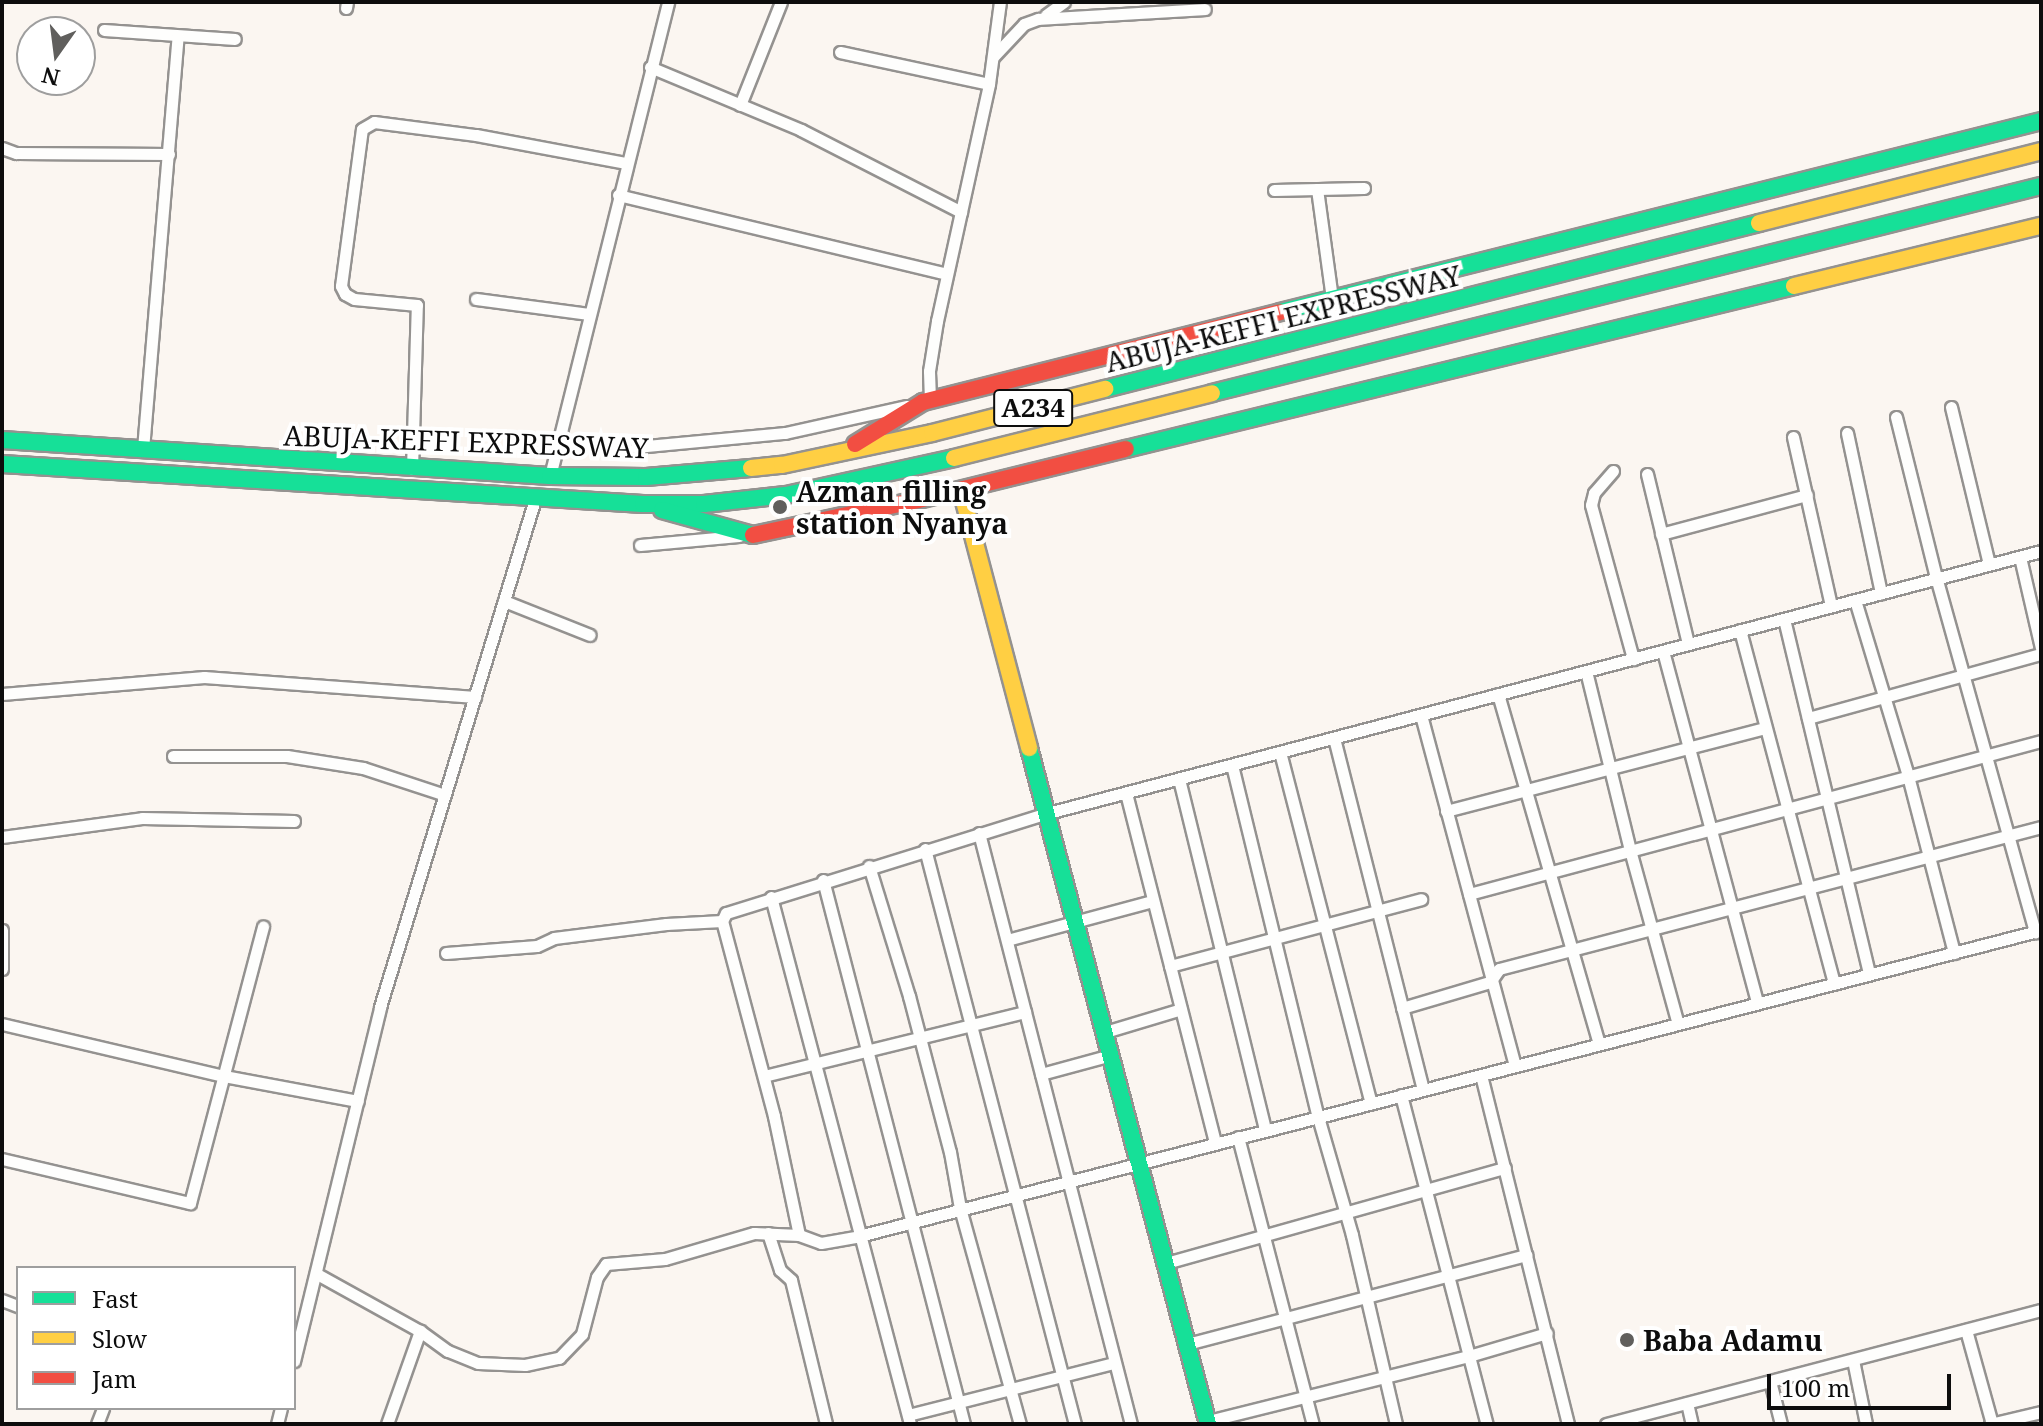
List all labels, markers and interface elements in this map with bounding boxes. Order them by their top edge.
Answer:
north arrow [16,16,96,96]
text: N [39,61,63,94]
street label: ABUJA-KEFFI EXPRESSWAY [1102,258,1464,378]
road number: A234 [993,386,1073,430]
street label: ABUJA-KEFFI EXPRESSWAY [283,418,649,464]
place label: Azman filling station Nyanya [796,474,1008,540]
marker: Azman filling station Nyanya [771,498,789,516]
legend [16,1266,296,1410]
text: Fast [92,1282,138,1315]
text: Slow [92,1322,147,1355]
place label: Baba Adamu [1643,1323,1823,1357]
marker: Baba Adamu [1618,1331,1636,1349]
scale bar [1771,1358,1955,1408]
text: Jam [92,1362,137,1395]
text: 100 m [1781,1371,1850,1404]

